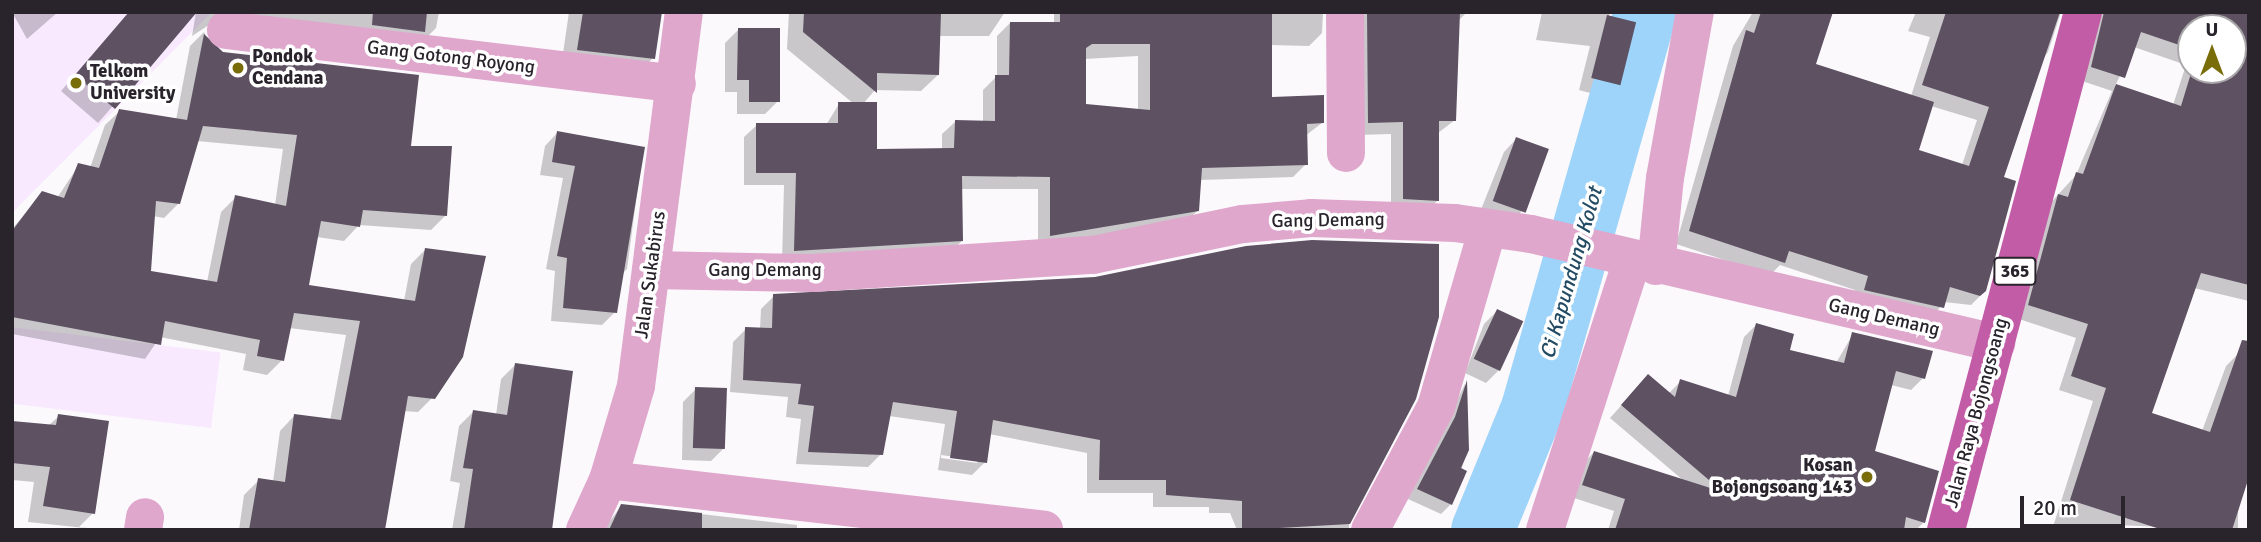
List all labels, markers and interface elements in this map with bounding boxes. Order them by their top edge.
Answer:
north arrow [2177,14,2247,84]
text: U [2206,18,2218,42]
street label: Gang Gotong Royong [366,36,536,80]
place label: Pondok Cendana [252,46,323,90]
marker: Pondok Cendana [230,60,246,76]
place label: Telkom University [90,61,175,105]
marker: Telkom University [68,75,84,91]
water label: Ci Kapundung Kolot [1534,184,1608,362]
street label: Gang Demang [1271,209,1385,233]
street label: Jalan Sukabirus [631,210,671,340]
road number: 365 [1992,256,2038,286]
street label: Gang Demang [708,260,822,282]
street label: Gang Demang [1826,294,1942,342]
street label: Jalan Raya Bojongsoang [1941,316,2013,510]
place label: Kosan Bojongsoang 143 [1712,455,1853,499]
marker: Kosan Bojongsoang 143 [1859,469,1875,485]
scale bar [2023,482,2128,526]
text: 20 m [2033,495,2077,521]

